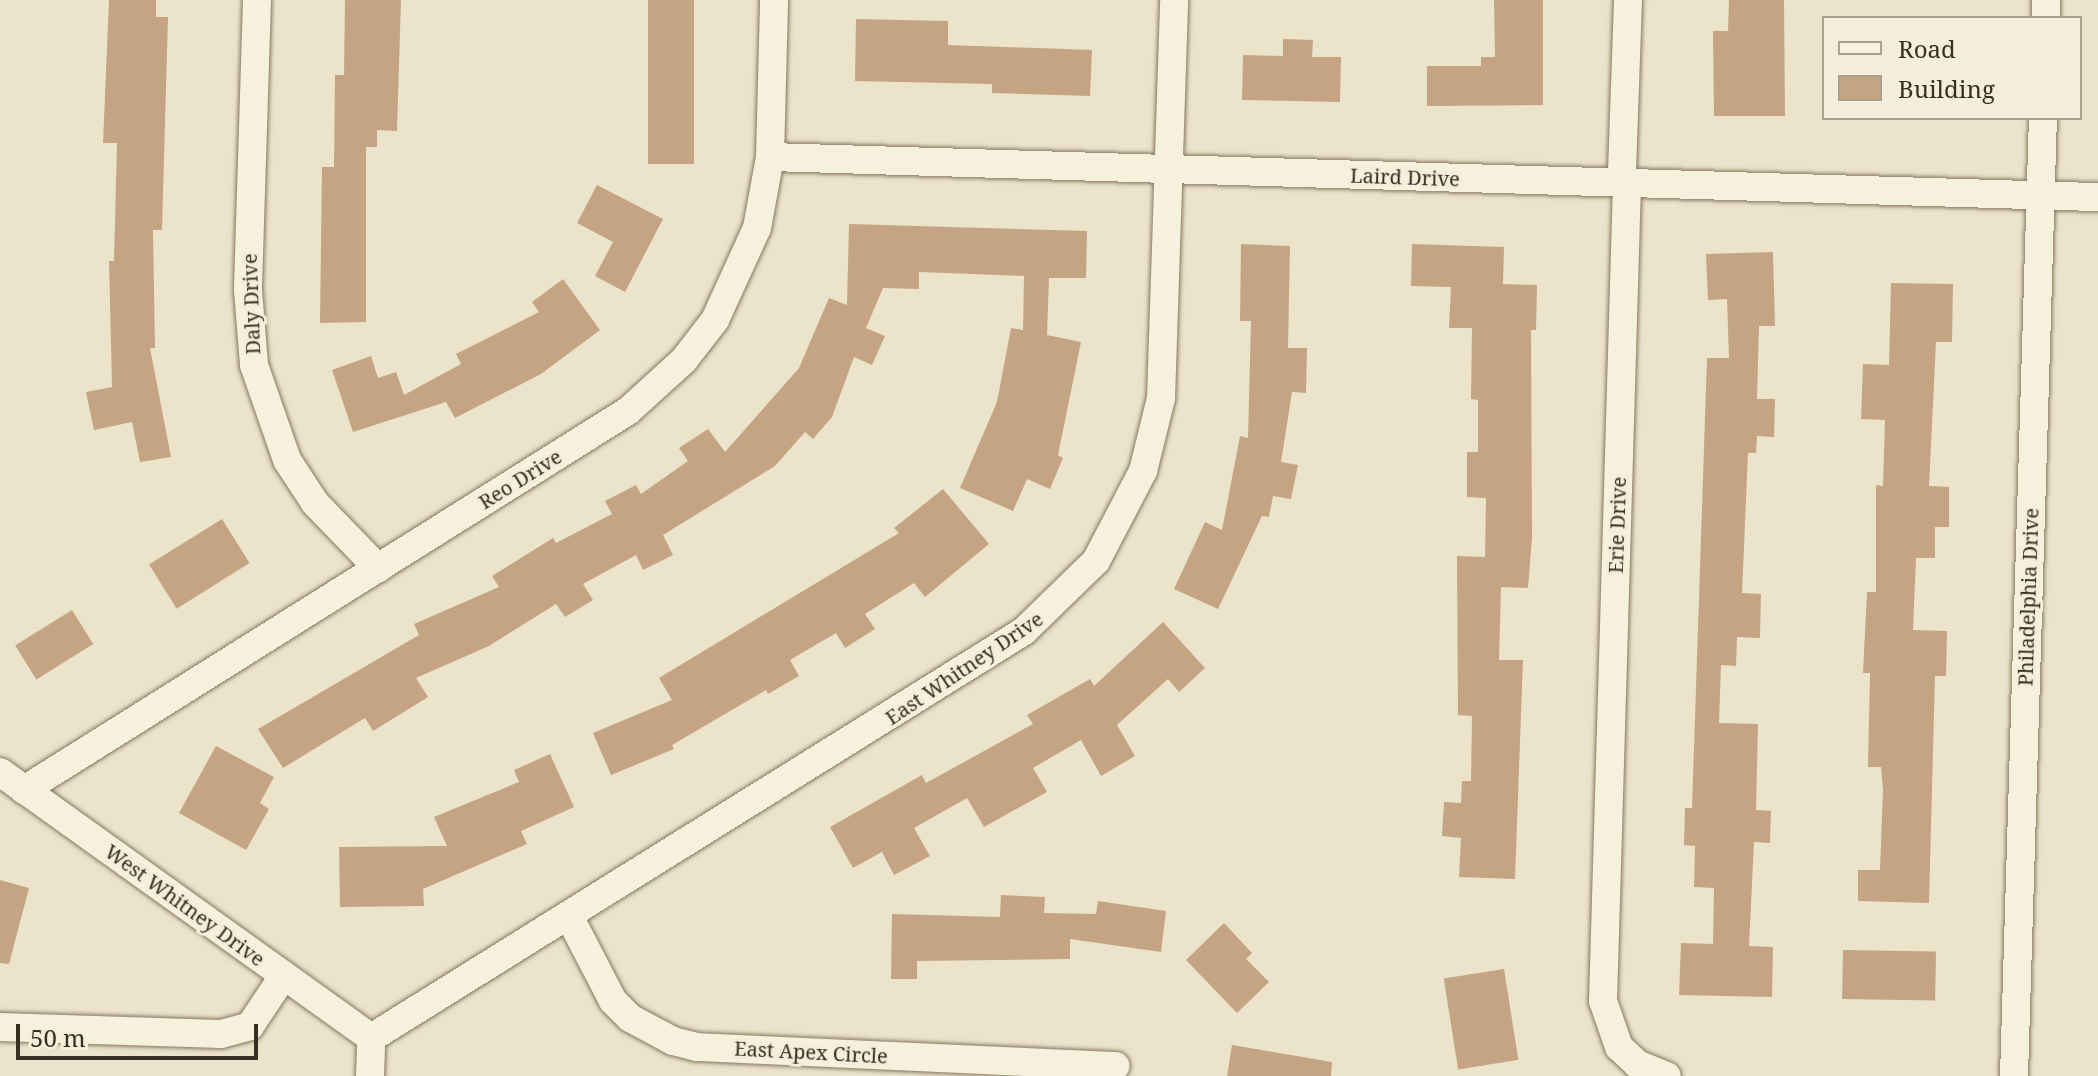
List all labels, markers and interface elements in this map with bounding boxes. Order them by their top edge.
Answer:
legend [1822,16,2082,120]
text: Road [1898,32,1956,65]
text: Building [1898,72,1995,105]
street label: Laird Drive [1350,163,1460,191]
street label: Daly Drive [237,253,265,355]
street label: Reo Drive [474,444,566,514]
street label: Erie Drive [1603,476,1631,574]
street label: Philadelphia Drive [2013,507,2043,687]
street label: East Whitney Drive [881,606,1047,730]
street label: West Whitney Drive [100,839,270,971]
scale bar [20,1008,262,1058]
text: 50 m [30,1021,86,1054]
street label: East Apex Circle [734,1036,888,1068]

